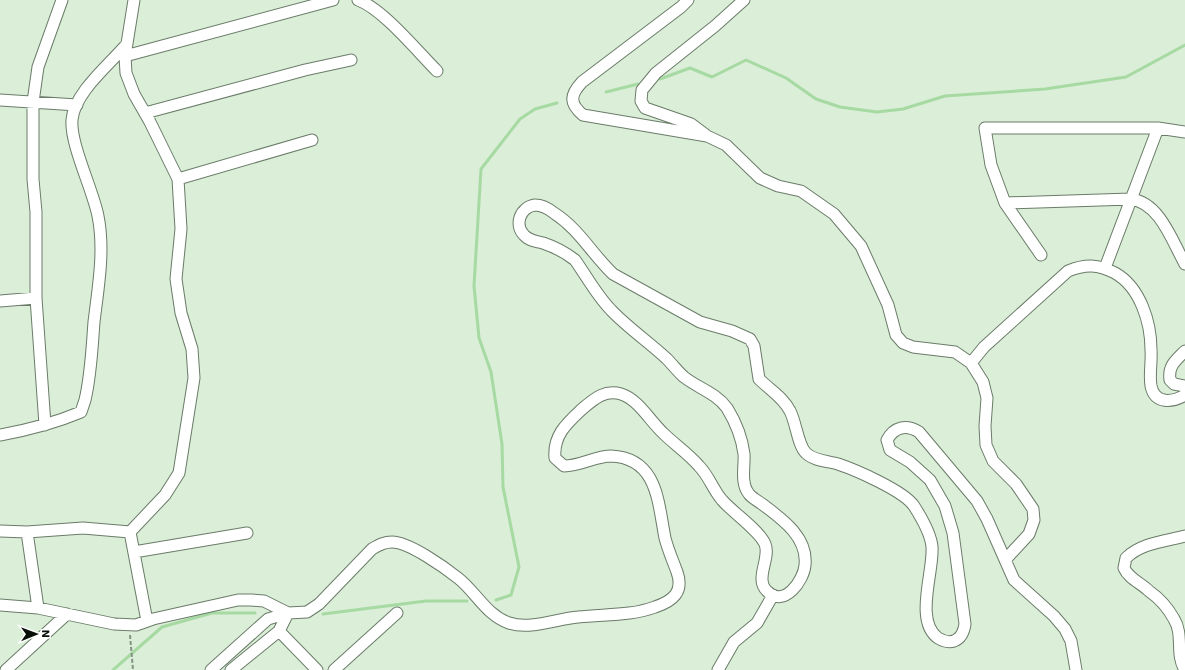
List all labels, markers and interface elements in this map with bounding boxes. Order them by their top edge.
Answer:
north arrow [16,614,56,654]
text: N [39,630,52,638]

